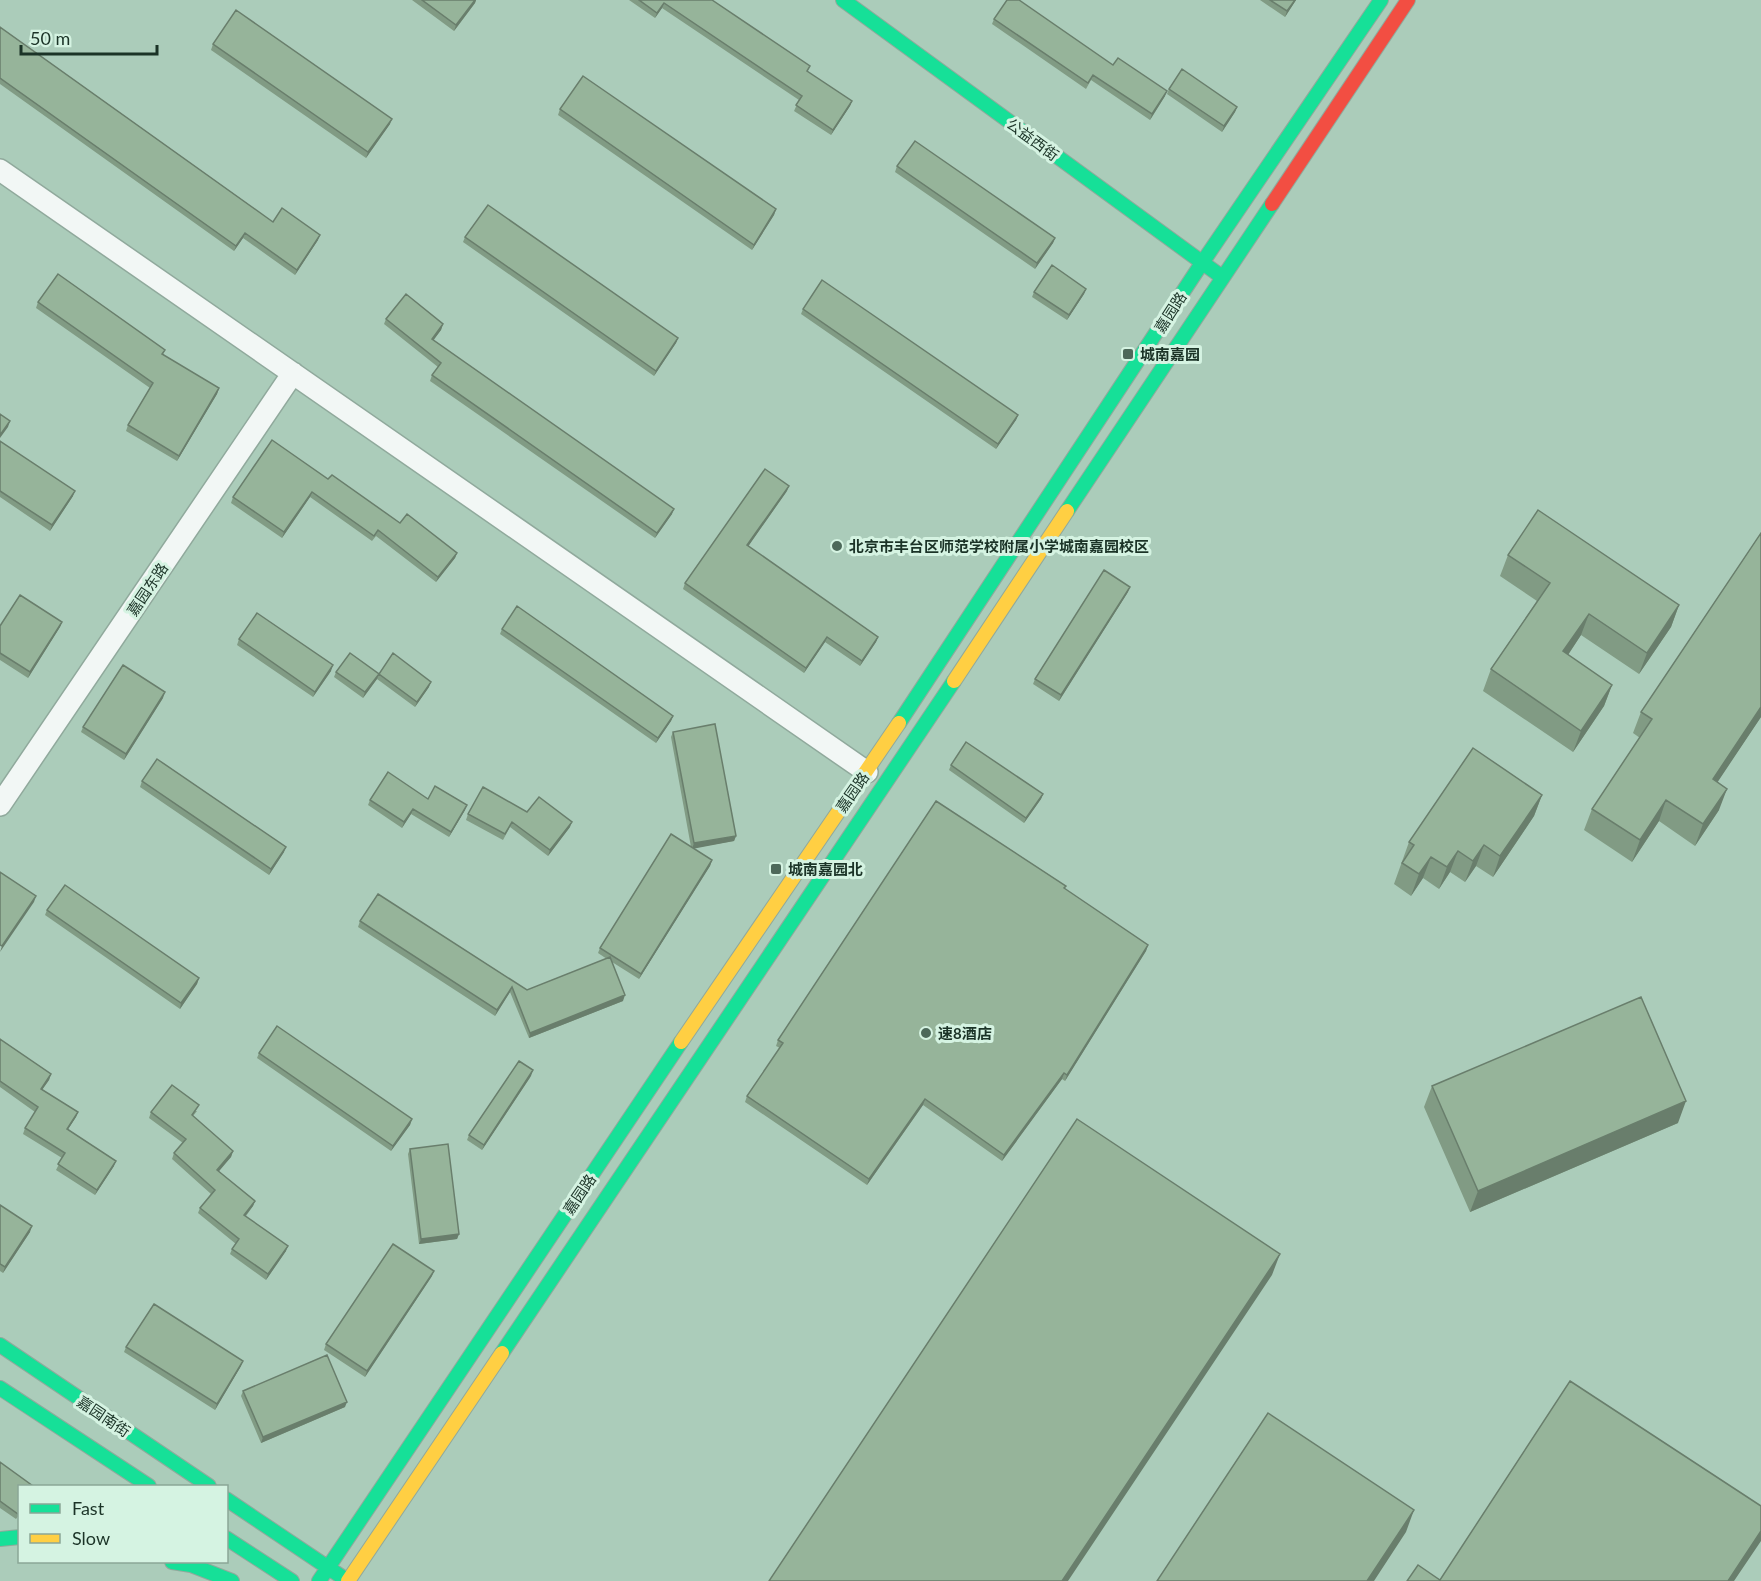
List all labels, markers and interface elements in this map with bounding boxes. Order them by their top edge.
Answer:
scale bar [21,18,158,56]
text: 50 m [30,27,70,49]
street label: 公益西街 [1003,114,1063,164]
street label: 嘉园路 [1150,288,1190,336]
place label: 城南嘉园 [1140,345,1200,363]
marker: 城南嘉园 [1121,347,1135,361]
place label: 北京市丰台区师范学校附属小学城南嘉园校区 [849,537,1149,555]
marker: 北京市丰台区师范学校附属小学城南嘉园校区 [830,539,844,553]
street label: 嘉园东路 [123,559,171,619]
street label: 嘉园路 [832,768,872,816]
place label: 城南嘉园北 [788,860,863,878]
marker: 城南嘉园北 [769,862,783,876]
place label: 速8酒店 [938,1024,992,1042]
marker: 速8酒店 [919,1026,933,1040]
street label: 嘉园路 [559,1170,599,1218]
street label: 嘉园南街 [74,1392,134,1440]
legend [18,1485,228,1563]
text: Fast [72,1497,105,1519]
text: Slow [72,1527,110,1549]

